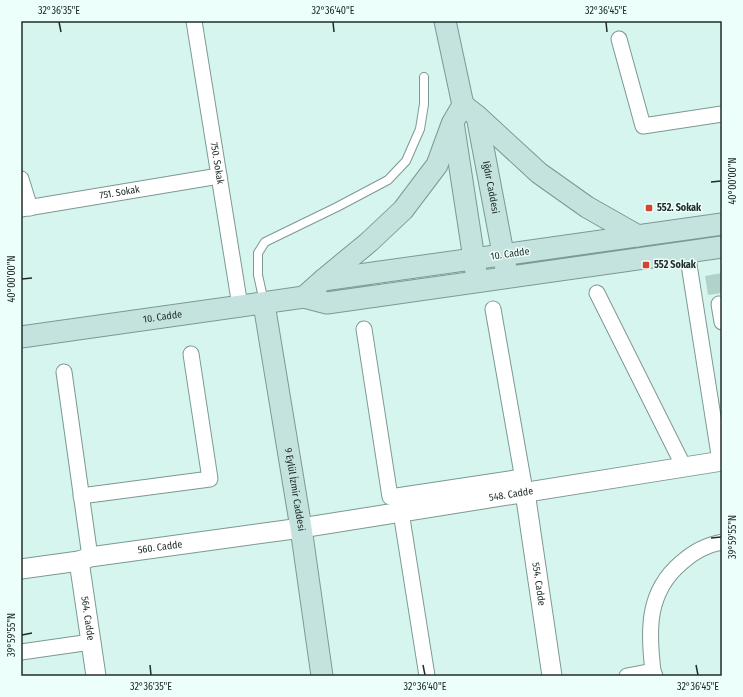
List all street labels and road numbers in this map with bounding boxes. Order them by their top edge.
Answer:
street label: 750. Sokak [208,141,226,185]
street label: Iğdır Caddesi [480,160,501,215]
street label: 751. Sokak [99,183,141,202]
street label: 10. Cadde [490,245,530,263]
street label: 10. Cadde [142,308,183,326]
street label: 9 Eylül İzmir Caddesi [282,447,307,532]
street label: 548. Cadde [488,485,534,504]
street label: 560. Cadde [137,538,183,556]
street label: 554. Cadde [529,561,548,607]
street label: 564. Cadde [78,595,97,641]

